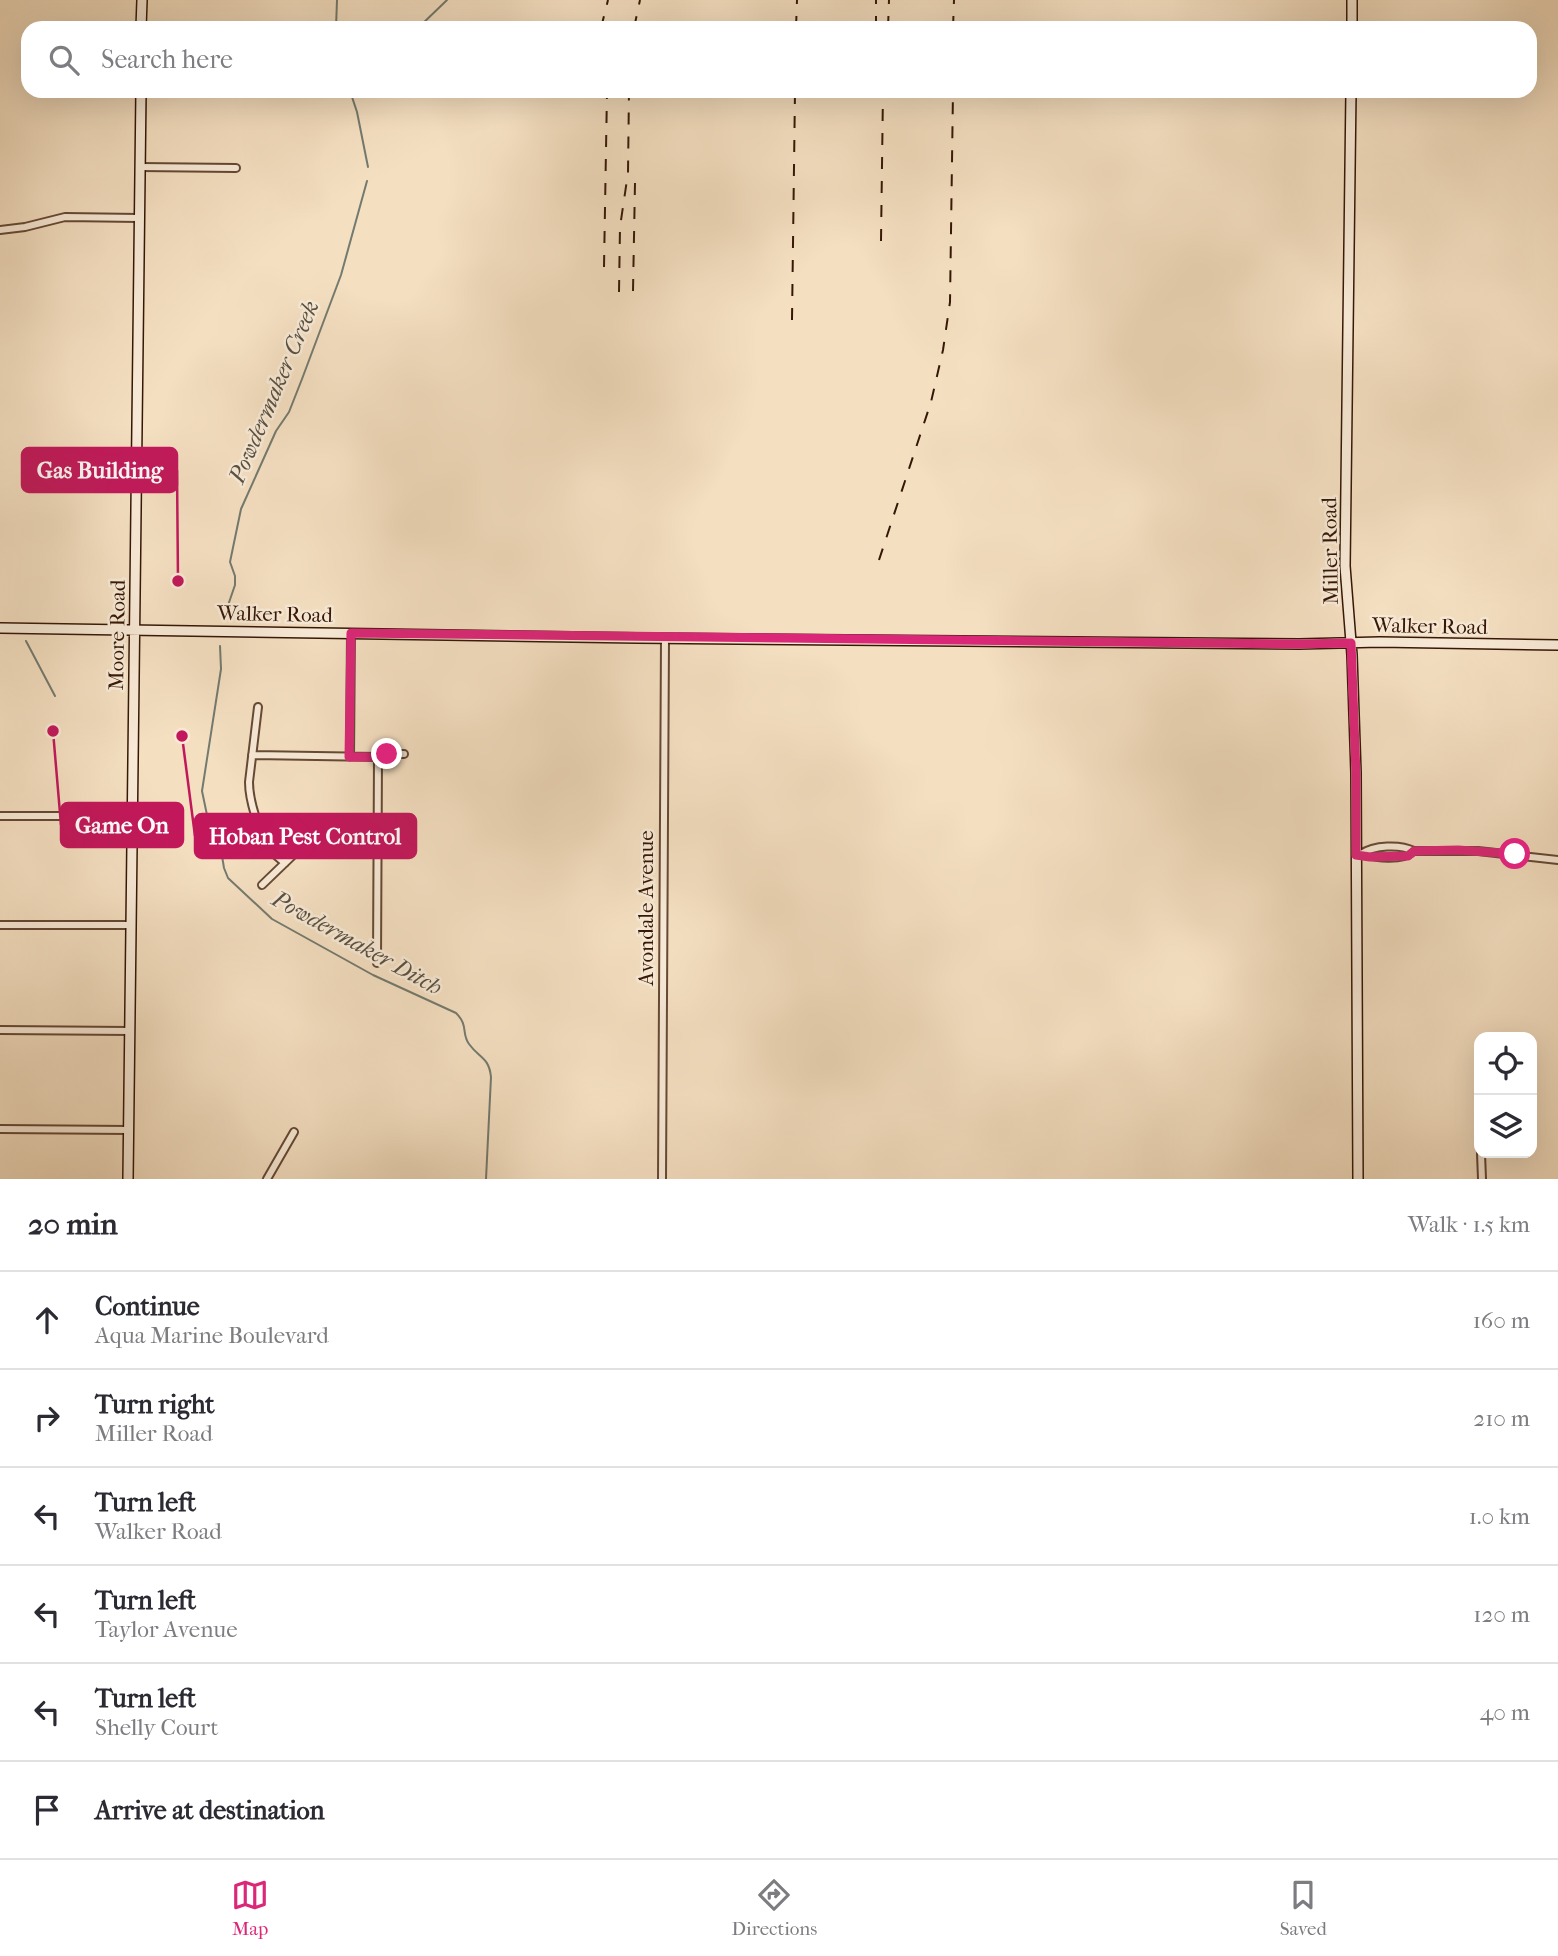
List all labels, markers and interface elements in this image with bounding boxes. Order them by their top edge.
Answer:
search box [21,21,1537,98]
icon: search [45,41,83,79]
text: Search here [101,44,233,75]
water label: Powdermaker Creek [223,297,325,488]
callout: Gas Building [22,448,177,492]
text: Gas Building [37,457,164,484]
street label: Miller Road [1317,497,1343,605]
street label: Moore Road [104,579,130,690]
street label: Walker Road [216,601,334,627]
street label: Walker Road [1371,613,1489,639]
route end [371,738,402,769]
callout: Game On [61,803,183,847]
text: Game On [75,812,170,839]
callout: Hoban Pest Control [195,814,416,858]
text: Hoban Pest Control [209,823,402,850]
street label: Avondale Avenue [634,830,658,987]
route start [1499,838,1530,869]
water label: Powdermaker Ditch [266,885,447,1001]
map controls [1474,1032,1537,1158]
button: locate [1474,1032,1537,1095]
button: layers [1474,1095,1537,1158]
text: 20 min [28,1207,118,1242]
text: Walk · 1.5 km [1408,1211,1530,1238]
text: Continue [95,1291,200,1322]
icon: ahead [28,1301,66,1339]
text: 160 m [1473,1307,1530,1334]
text: Aqua Marine Boulevard [95,1322,329,1349]
text: Turn right [95,1389,215,1420]
icon: right [28,1399,66,1437]
text: 210 m [1473,1405,1530,1432]
text: Miller Road [95,1420,213,1447]
text: Turn left [95,1487,196,1518]
icon: left [28,1497,66,1535]
text: 1.0 km [1469,1503,1530,1530]
text: Walker Road [95,1518,222,1545]
text: Turn left [95,1585,196,1616]
icon: left [28,1595,66,1633]
text: 120 m [1473,1601,1530,1628]
text: Taylor Avenue [95,1616,238,1643]
text: Turn left [95,1683,196,1714]
icon: left [28,1693,66,1731]
text: 40 m [1480,1699,1530,1726]
text: Shelly Court [95,1714,218,1741]
icon: arrive [28,1791,66,1829]
text: Arrive at destination [95,1795,325,1826]
tab: Map [231,1876,269,1940]
tab: Directions [732,1876,817,1940]
tab: Saved [1280,1876,1327,1940]

